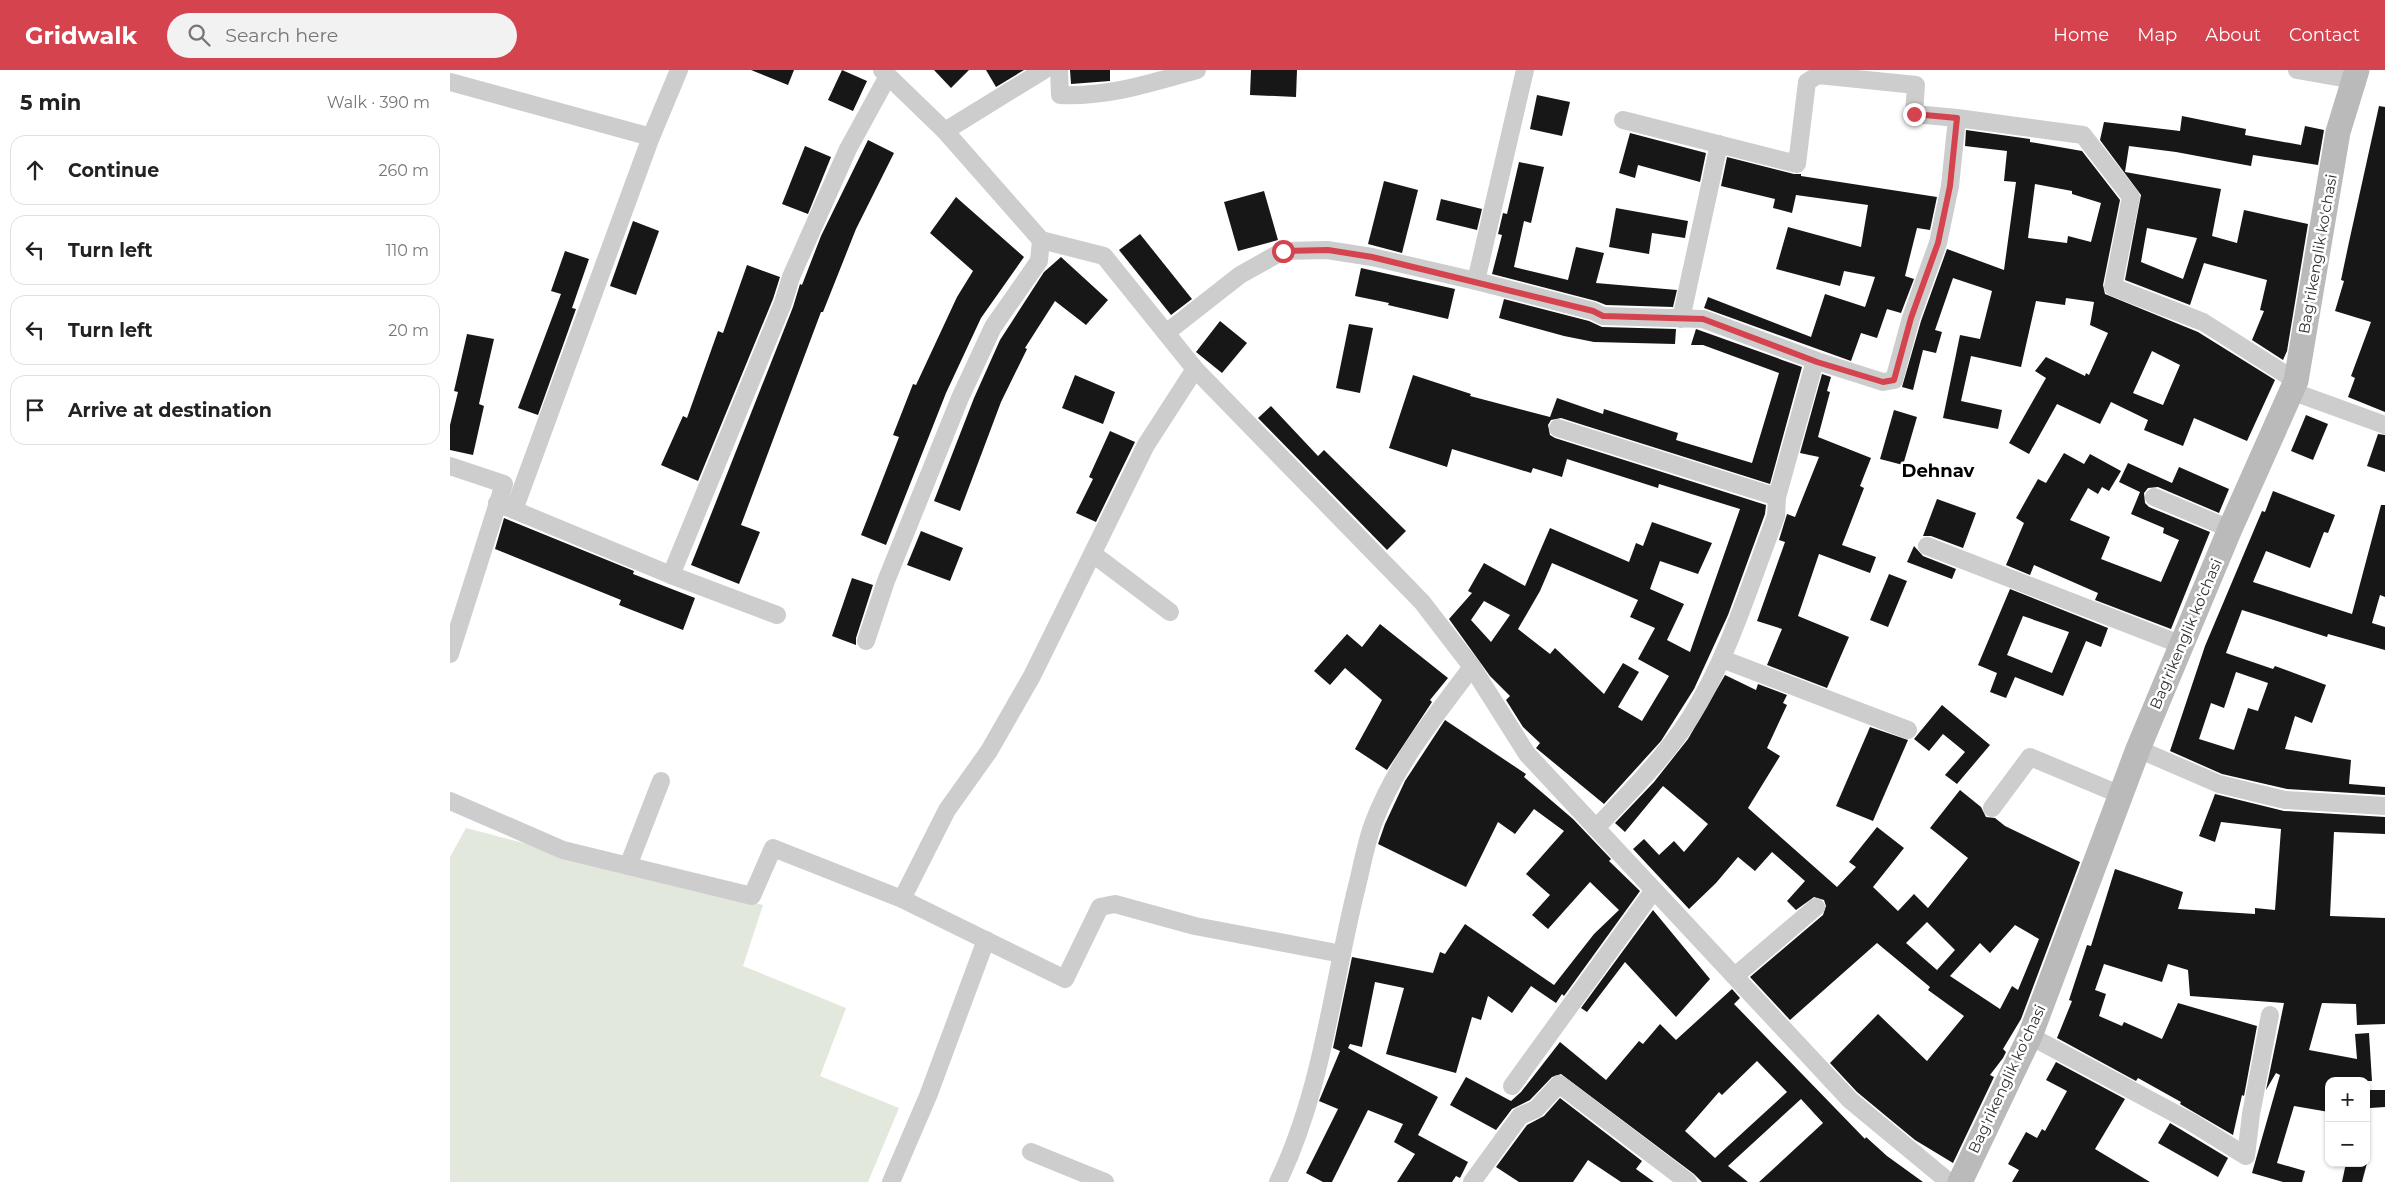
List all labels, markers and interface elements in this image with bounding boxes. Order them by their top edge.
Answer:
search box [167,13,517,58]
text: Gridwalk [25,21,137,50]
icon: search [185,21,213,49]
text: Search here [225,24,338,47]
text: Home [2053,24,2109,46]
text: Map [2137,24,2177,46]
text: About [2205,24,2261,46]
text: Contact [2289,24,2360,46]
text: 5 min [20,90,81,115]
text: Walk · 390 m [327,93,430,112]
route end [1903,103,1926,126]
icon: ahead [21,156,49,184]
text: Continue [68,159,159,182]
text: 260 m [378,161,429,180]
street label: Bag'rikenglik ko'chasi [2294,173,2341,335]
icon: left [21,236,49,264]
text: Turn left [68,239,153,262]
route start [1272,240,1295,263]
text: 110 m [386,241,429,260]
icon: left [21,316,49,344]
text: Turn left [68,319,153,342]
text: 20 m [388,321,429,340]
icon: arrive [21,396,49,424]
text: Arrive at destination [68,399,272,422]
district label: Dehnav [1902,460,1975,482]
street label: Bag'rikenglik ko'chasi [2145,556,2226,712]
street label: Bag'rikenglik ko'chasi [1964,1001,2049,1156]
map controls [2325,1077,2370,1167]
button: + [2325,1077,2370,1122]
button: − [2325,1122,2370,1167]

